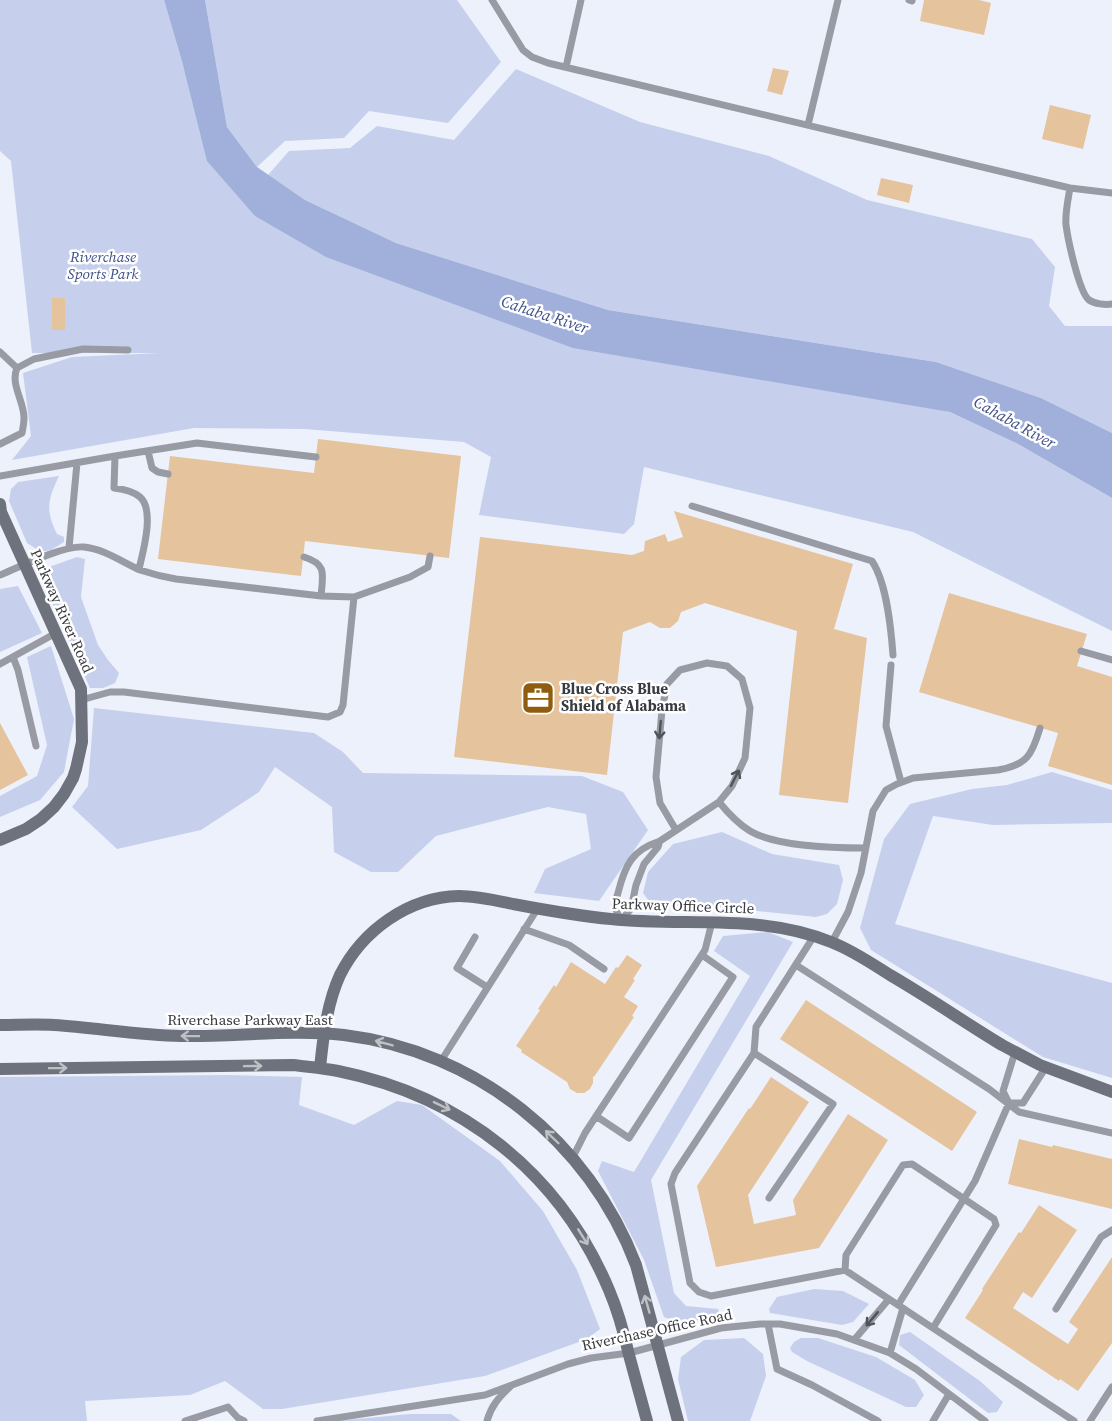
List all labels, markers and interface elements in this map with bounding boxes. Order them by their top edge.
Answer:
park label: Riverchase Sports Park [68,246,139,284]
water label: Cahaba River [499,290,592,339]
water label: Cahaba River [970,390,1060,454]
street label: Parkway River Road [26,546,99,676]
place label: Blue Cross Blue Shield of Alabama [561,678,687,716]
office icon: Blue Cross Blue Shield of Alabama [520,680,556,716]
one-way arrow [654,720,665,740]
one-way arrow [730,770,741,788]
street label: Parkway Office Circle [611,893,755,918]
street label: Riverchase Parkway East [167,1009,333,1030]
one-way arrow [181,1030,201,1042]
one-way arrow [375,1037,394,1049]
one-way arrow [243,1060,263,1072]
one-way arrow [48,1062,68,1074]
one-way arrow [432,1101,450,1113]
one-way arrow [545,1129,560,1144]
one-way arrow [576,1229,589,1246]
one-way arrow [641,1294,653,1313]
street label: Riverchase Office Road [580,1303,735,1356]
one-way arrow [865,1311,879,1326]

